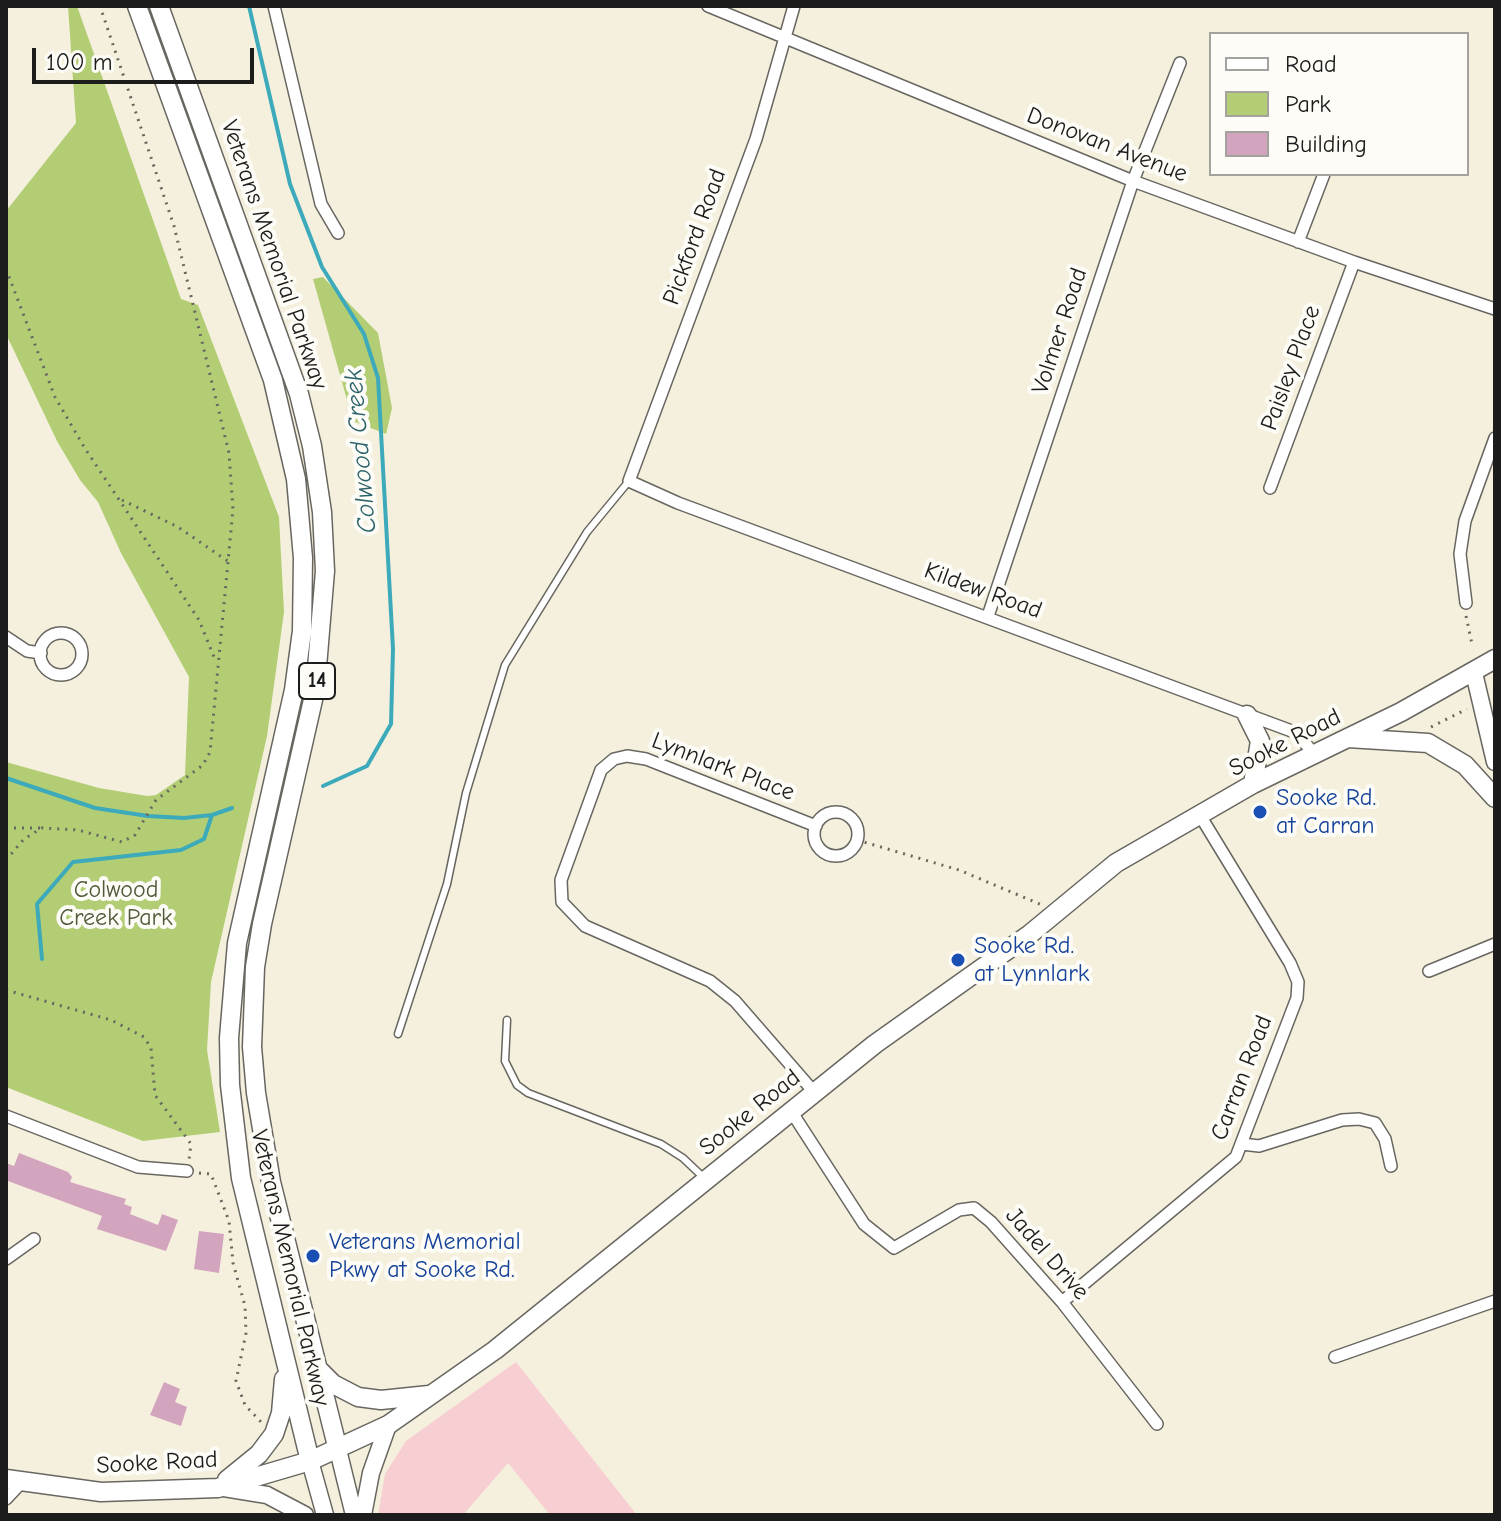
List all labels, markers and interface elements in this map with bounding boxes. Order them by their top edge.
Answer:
scale bar [36,32,258,82]
legend [1209,32,1469,176]
text: 100 m [46,48,113,76]
text: Road [1285,50,1337,78]
text: Park [1285,90,1331,118]
street label: Donovan Avenue [1023,101,1191,189]
street label: Veterans Memorial Parkway [214,117,334,393]
text: Building [1285,130,1367,158]
street label: Pickford Road [657,165,733,309]
street label: Volmer Road [1026,264,1094,398]
street label: Paisley Place [1255,302,1327,434]
water label: Colwood Creek [338,367,384,535]
street label: Kildew Road [920,556,1046,626]
road number: 14 [299,663,335,699]
street label: Sooke Road [1224,703,1346,783]
street label: Lynnlark Place [647,727,799,807]
place label: Sooke Rd. at Carran [1276,784,1376,840]
marker: Sooke Rd. at Carran [1251,803,1269,821]
park label: Colwood Creek Park [59,876,173,932]
place label: Sooke Rd. at Lynnlark [974,932,1089,988]
marker: Sooke Rd. at Lynnlark [949,951,967,969]
street label: Carran Road [1205,1012,1279,1144]
street label: Sooke Road [694,1064,806,1162]
street label: Veterans Memorial Parkway [244,1127,336,1409]
street label: Jadel Drive [999,1202,1095,1306]
place label: Veterans Memorial Pkwy at Sooke Rd. [329,1228,521,1284]
marker: Veterans Memorial Pkwy at Sooke Rd. [304,1247,322,1265]
street label: Sooke Road [96,1445,218,1481]

